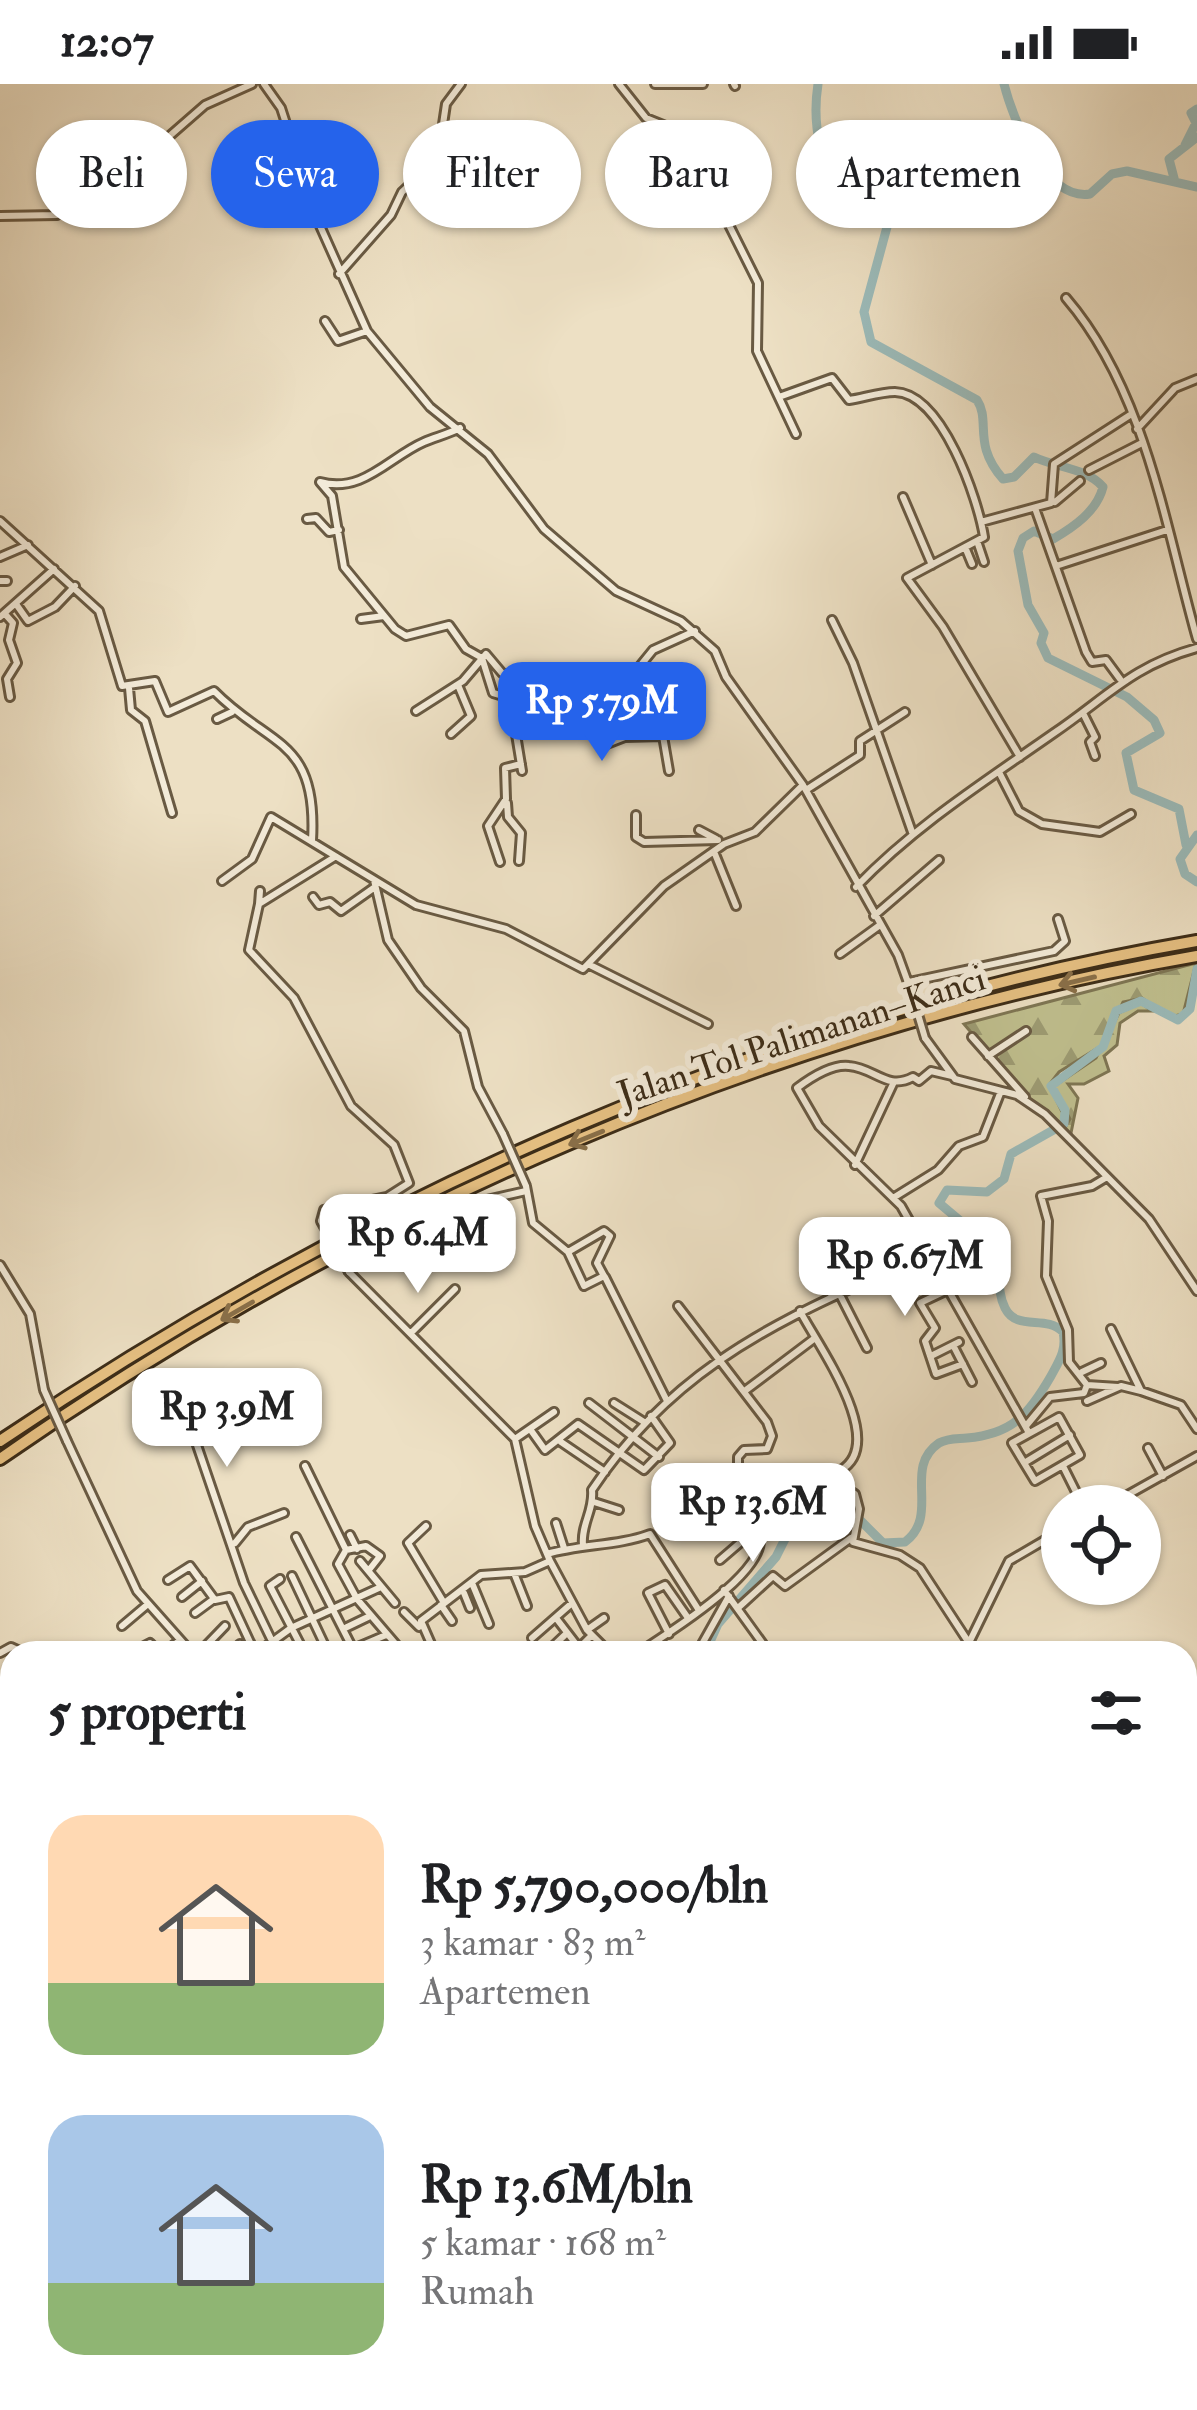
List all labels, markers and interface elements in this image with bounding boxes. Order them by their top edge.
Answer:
text: 12:07 [60,14,154,70]
chip: Beli [36,120,187,228]
chip: Sewa [211,120,379,228]
chip: Filter [403,120,581,228]
chip: Baru [605,120,772,228]
chip: Apartemen [796,120,1063,228]
pin: Rp 5.79M [478,662,726,764]
text: Rp 5.79M [525,676,679,725]
street label: Jalan Tol Palimanan–Kanci [611,956,991,1117]
one-way arrow [1059,971,1097,993]
one-way arrow [569,1129,606,1150]
pin: Rp 6.4M [307,1194,529,1296]
text: Rp 6.4M [347,1208,489,1257]
pin: Rp 6.67M [781,1217,1029,1319]
text: Rp 6.67M [826,1231,984,1280]
one-way arrow [220,1299,255,1323]
pin: Rp 3.9M [116,1368,338,1470]
text: Rp 3.9M [159,1382,295,1431]
pin: Rp 13.6M [629,1463,877,1565]
text: Rp 13.6M [678,1477,828,1526]
map controls [1041,1485,1161,1605]
button: locate [1041,1485,1161,1605]
icon: filters [1083,1680,1149,1746]
text: 5 properti [48,1681,246,1745]
text: Rp 5,790,000/bln [420,1854,768,1918]
icon: home [144,1863,288,2007]
text: 3 kamar · 83 m² [420,1918,645,1967]
text: Apartemen [420,1967,591,2016]
text: Rp 13.6M/bln [420,2154,693,2218]
icon: home [144,2163,288,2307]
text: 5 kamar · 168 m² [420,2218,666,2267]
text: Rumah [420,2267,534,2316]

